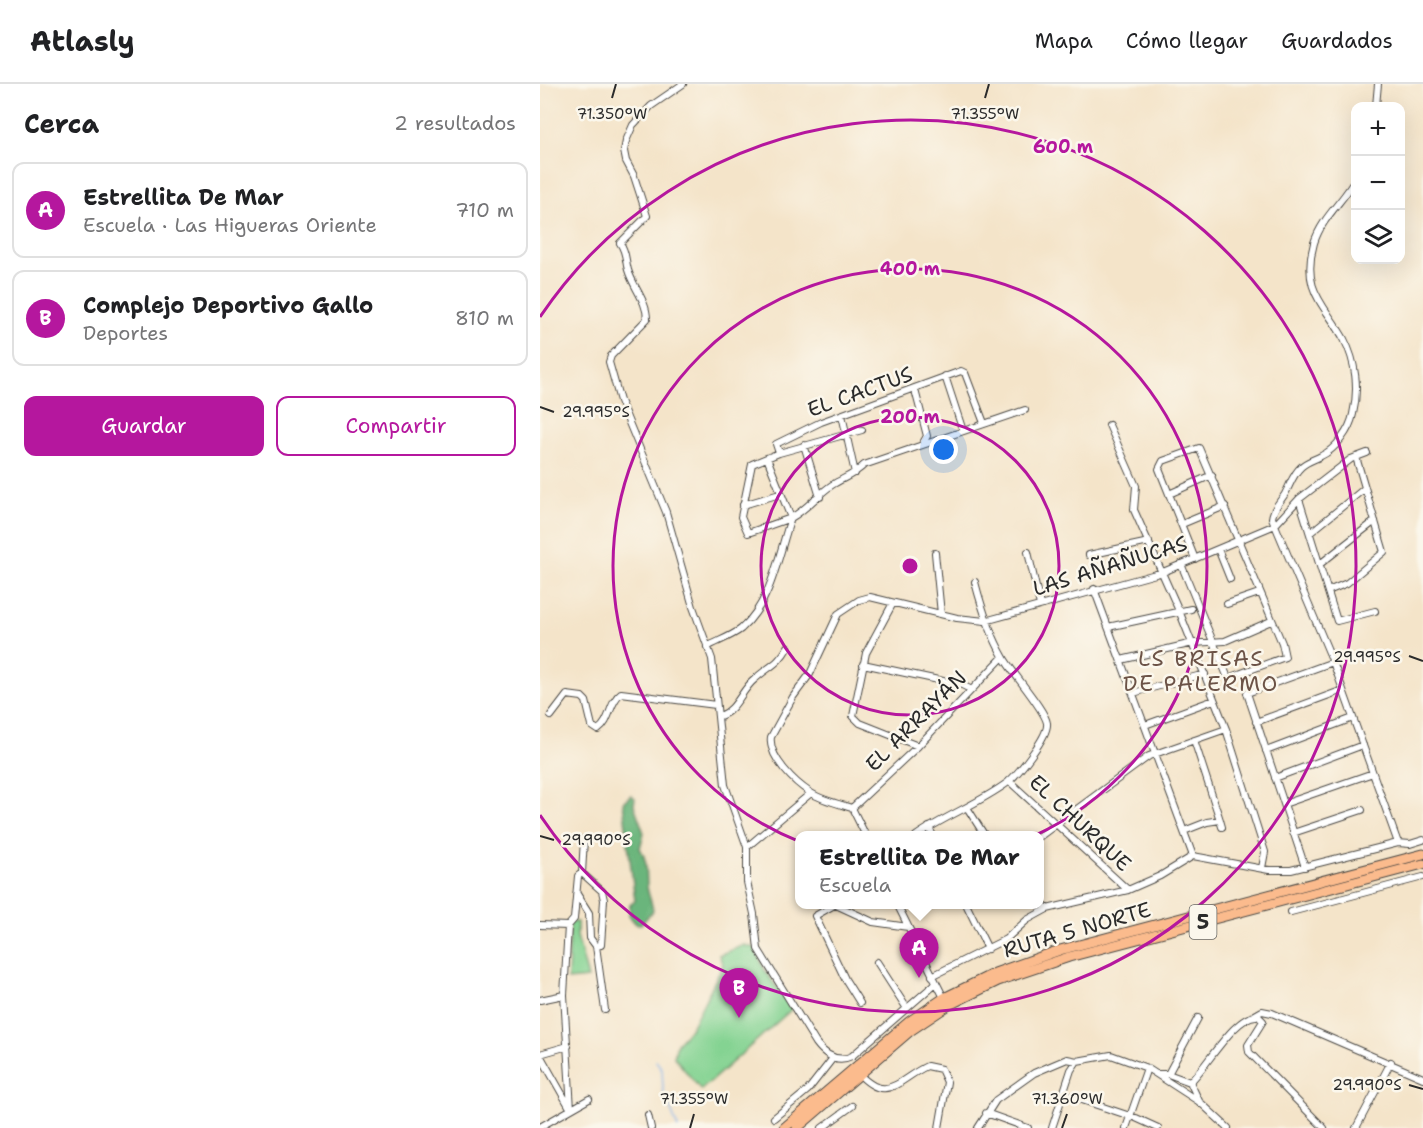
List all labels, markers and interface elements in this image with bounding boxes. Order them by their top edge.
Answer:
text: Atlasly [30,22,135,60]
text: Mapa [1035,27,1093,55]
text: Cómo llegar [1126,27,1248,55]
text: Guardados [1281,27,1393,55]
map controls [1351,102,1405,264]
button: + [1351,102,1405,156]
text: 71.350°W [577,104,647,124]
text: 71.355°W [951,104,1019,124]
text: Cerca [24,106,99,141]
text: 2 resultados [394,110,516,136]
text: 600 m [1033,135,1094,159]
button: − [1351,156,1405,210]
text: Estrellita De Mar [83,183,284,212]
text: A [38,197,53,223]
text: 710 m [455,197,514,223]
button: layers [1351,210,1405,264]
text: Escuela · Las Higueras Oriente [83,212,377,238]
text: 400 m [880,257,941,281]
text: Complejo Deportivo Gallo [83,291,373,320]
text: B [39,305,52,331]
text: 810 m [455,305,514,331]
text: Deportes [83,320,168,346]
street label: EL CACTUS [804,360,916,424]
button: Guardar [24,396,264,456]
button: Compartir [276,396,516,456]
text: 29.995°S [562,402,630,422]
text: 200 m [880,405,941,429]
your location [929,435,958,464]
street label: LAS AÑAÑUCAS [1029,528,1191,603]
centre of rings [900,556,920,576]
district label: LS BRISAS DE PALERMO [1123,644,1279,698]
text: 29.995°S [1333,647,1401,667]
street label: EL ARRAYÁN [859,664,973,778]
street label: EL CHURQUE [1023,768,1137,878]
text: 29.990°S [561,830,631,850]
popup [795,831,1044,909]
text: Estrellita De Mar [819,843,1020,872]
text: Escuela [819,872,891,898]
street label: RUTA 5 NORTE [1000,896,1154,964]
road number: 5 [1190,905,1216,939]
pin: A [900,928,938,978]
pin: B [720,968,758,1018]
text: 29.990°S [1332,1075,1402,1095]
text: 71.355°W [660,1089,728,1109]
text: 71.360°W [1031,1089,1103,1109]

